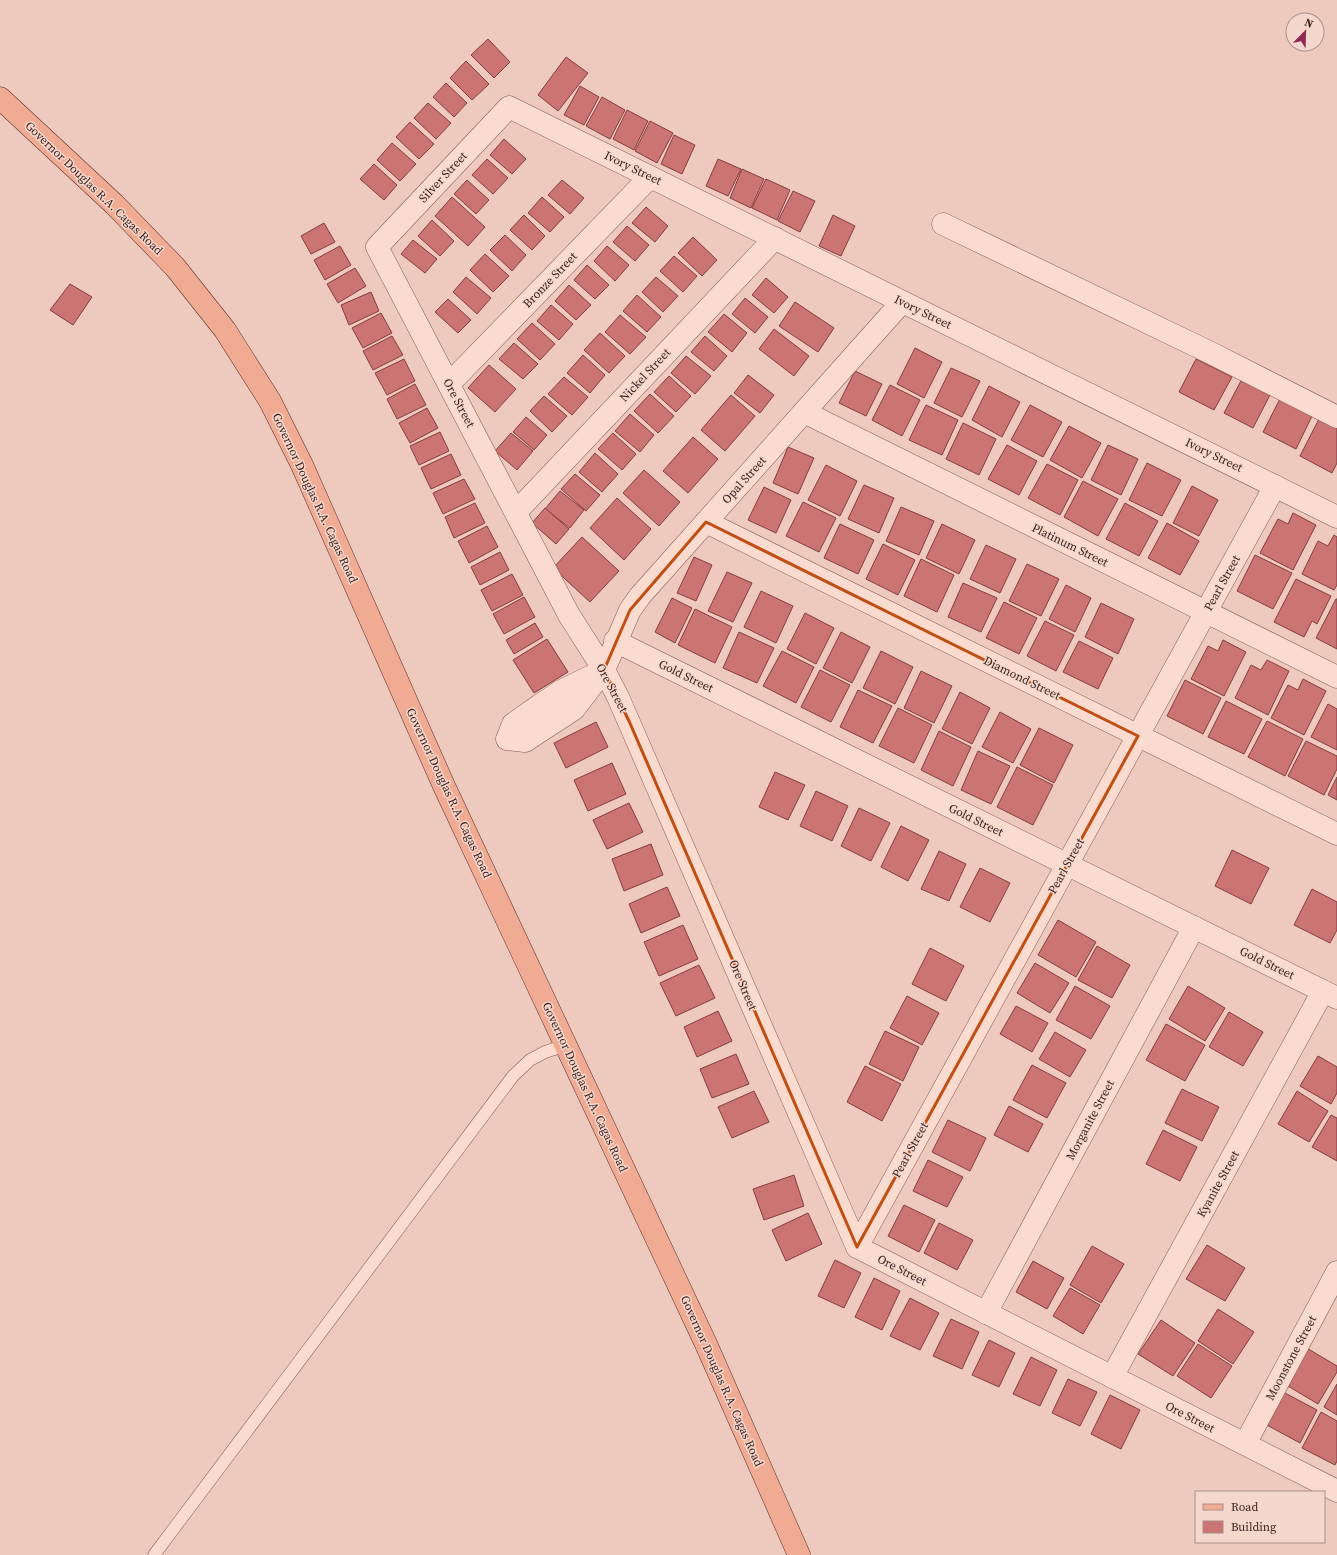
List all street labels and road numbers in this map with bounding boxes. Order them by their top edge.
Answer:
street label: Governor Douglas R.A. Cagas Road [22,118,166,258]
street label: Ivory Street [602,147,664,189]
street label: Silver Street [415,148,471,206]
street label: Bronze Street [519,249,581,311]
street label: Ivory Street [892,291,954,333]
street label: Nickel Street [616,345,674,405]
street label: Ore Street [439,376,479,430]
street label: Governor Douglas R.A. Cagas Road [269,410,362,586]
street label: Ivory Street [1183,434,1245,476]
street label: Opal Street [718,453,770,507]
street label: Platinum Street [1029,520,1111,570]
street label: Pearl Street [1200,552,1244,614]
street label: Diamond Street [981,653,1063,704]
street label: Gold Street [656,656,716,696]
street label: Ore Street [592,661,632,715]
street label: Governor Douglas R.A. Cagas Road [403,705,496,881]
street label: Gold Street [946,800,1006,840]
street label: Pearl Street [1044,835,1088,897]
street label: Gold Street [1237,943,1297,983]
street label: Ore Street [725,957,761,1013]
street label: Governor Douglas R.A. Cagas Road [539,999,632,1175]
street label: Morganite Street [1062,1077,1118,1163]
street label: Pearl Street [888,1119,932,1181]
street label: Kyanite Street [1193,1148,1243,1220]
street label: Ore Street [875,1251,929,1289]
street label: Governor Douglas R.A. Cagas Road [677,1293,767,1469]
street label: Moonstone Street [1262,1313,1320,1403]
street label: Ore Street [1163,1398,1217,1436]

